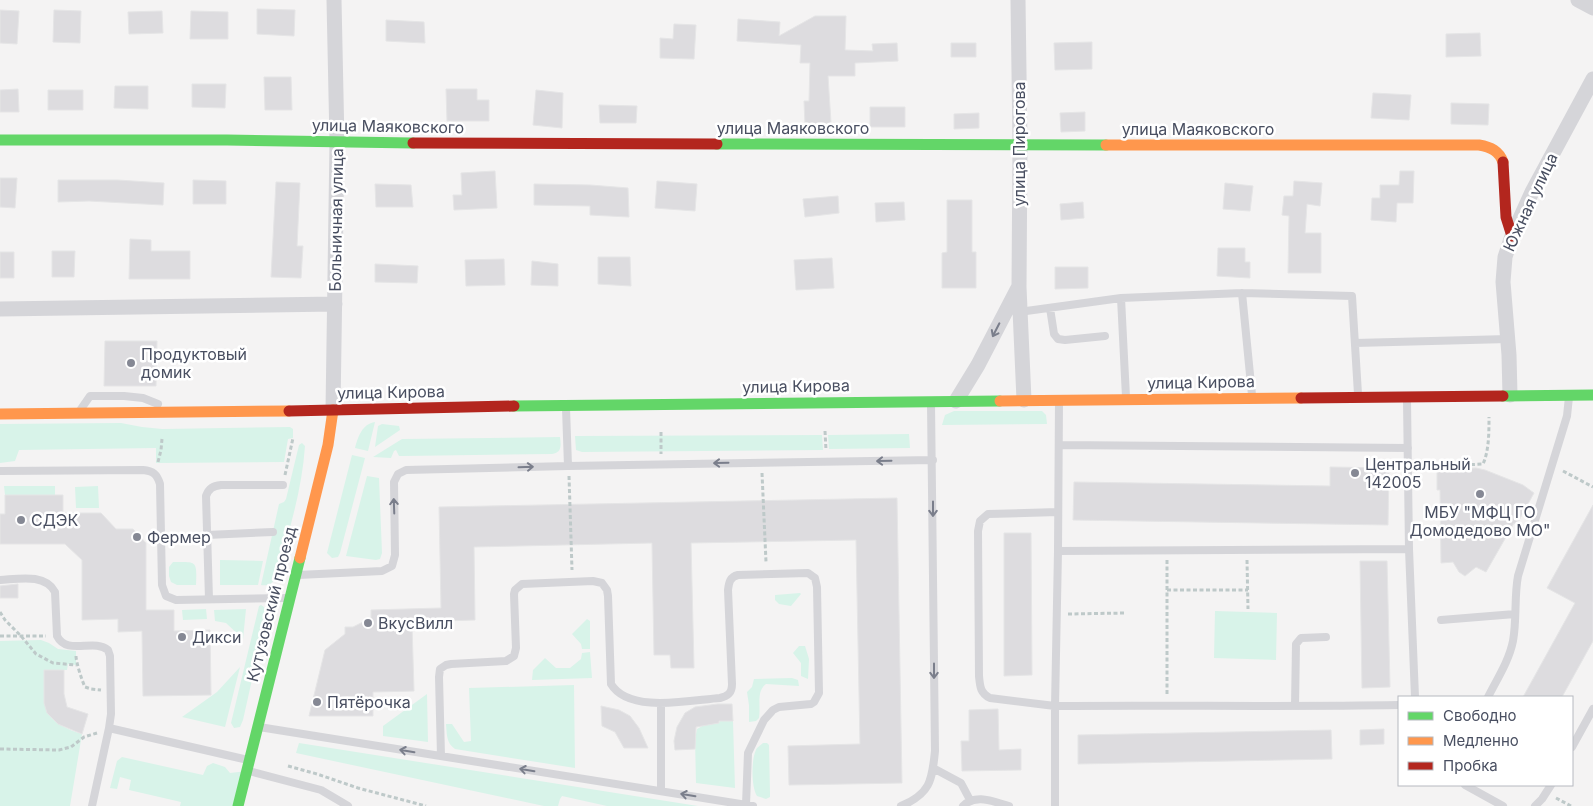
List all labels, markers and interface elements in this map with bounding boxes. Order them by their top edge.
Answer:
street label: улица Пирогова [1009,81,1029,207]
street label: улица Маяковского [312,115,464,137]
street label: улица Маяковского [717,118,869,138]
street label: улица Маяковского [1122,119,1274,139]
street label: Больничная улица [325,148,347,292]
street label: Южная улица [1498,150,1562,254]
one-way arrow [991,323,1001,338]
place label: Продуктовый домик [141,344,247,382]
marker: Продуктовый домик [125,357,137,369]
street label: улица Кирова [1147,371,1255,393]
street label: улица Кирова [742,375,850,397]
street label: улица Кирова [337,381,445,403]
place label: Центральный 142005 [1365,454,1471,492]
one-way arrow [876,456,892,466]
one-way arrow [714,458,730,468]
one-way arrow [518,462,534,472]
marker: Центральный 142005 [1349,467,1361,479]
marker: МБУ "МФЦ ГО Домодедово МО" [1474,488,1486,500]
one-way arrow [389,498,399,514]
one-way arrow [928,500,938,516]
place label: МБУ "МФЦ ГО Домодедово МО" [1410,502,1550,540]
place label: СДЭК [31,510,78,530]
marker: СДЭК [15,514,27,526]
street label: Кутузовский проезд [242,524,300,684]
place label: Фермер [147,527,211,547]
marker: Фермер [131,531,143,543]
place label: ВкусВилл [378,613,453,633]
marker: ВкусВилл [362,617,374,629]
place label: Дикси [192,627,241,647]
marker: Дикси [176,631,188,643]
one-way arrow [929,662,939,679]
place label: Пятёрочка [327,692,411,712]
marker: Пятёрочка [311,696,323,708]
legend [1398,696,1573,786]
text: Свободно [1443,706,1517,725]
text: Медленно [1443,731,1519,750]
one-way arrow [399,746,415,756]
text: Пробка [1443,756,1498,775]
one-way arrow [520,765,536,775]
one-way arrow [680,790,696,800]

